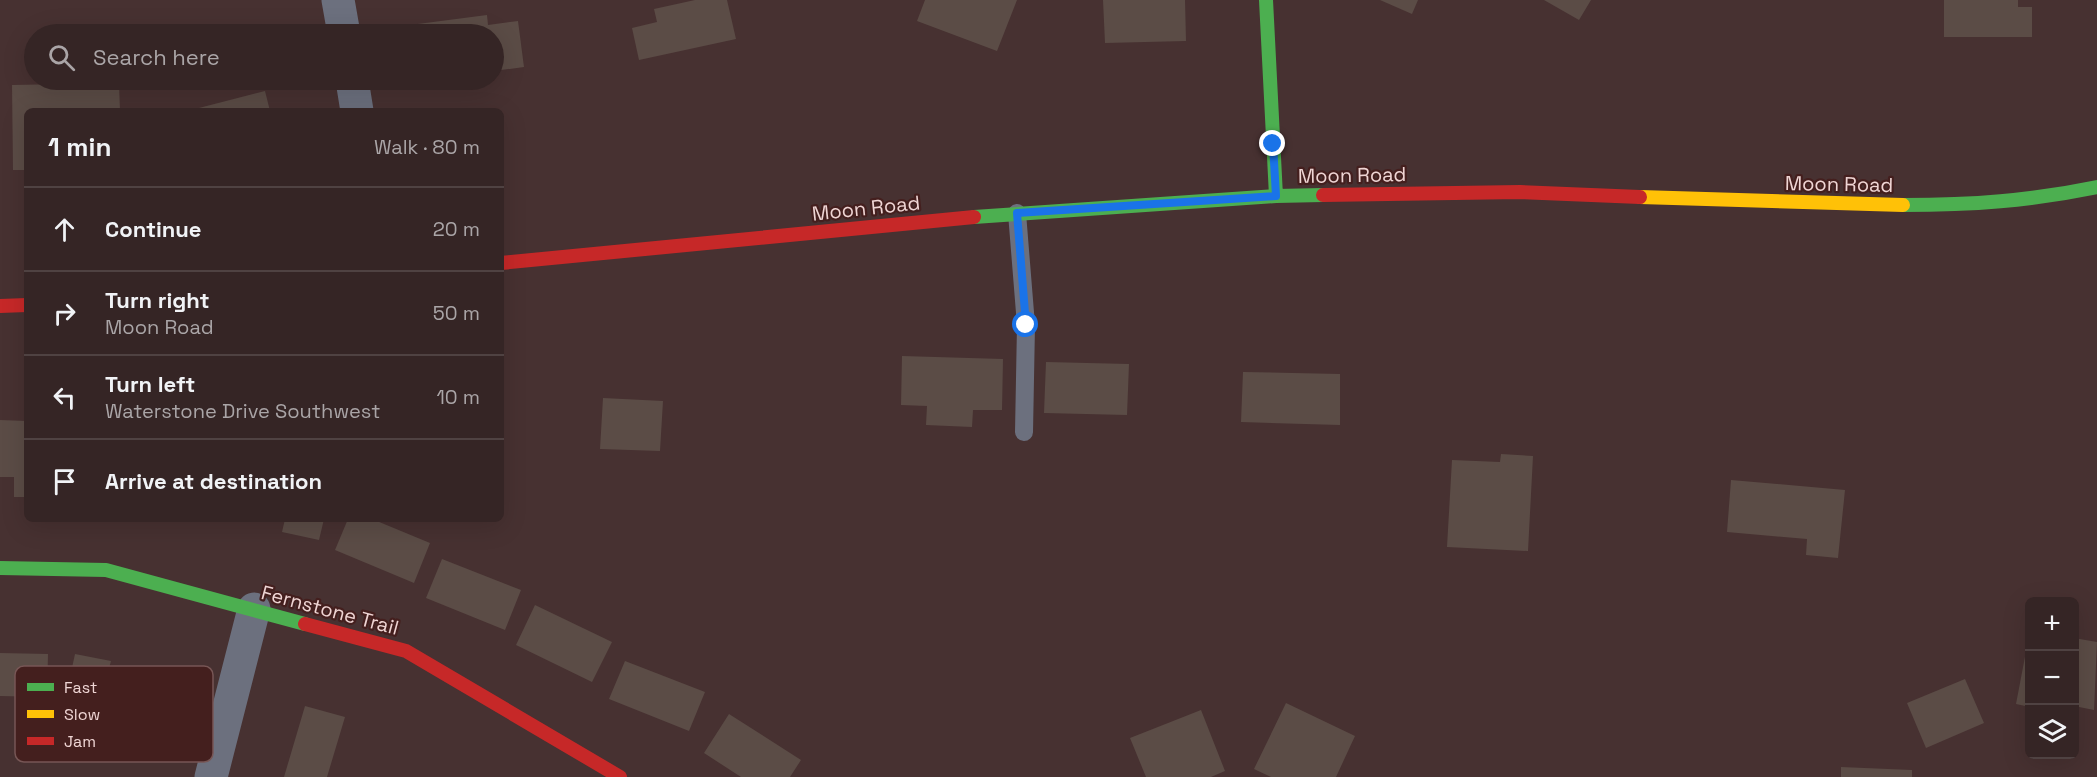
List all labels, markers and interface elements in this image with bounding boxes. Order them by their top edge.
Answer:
search box [24,24,504,90]
icon: search [45,41,78,74]
text: Search here [93,43,220,71]
text: 1 min [48,130,112,164]
route end [1259,130,1285,156]
text: Walk · 80 m [374,134,480,160]
street label: Moon Road [1298,161,1406,189]
street label: Moon Road [1785,170,1893,198]
street label: Moon Road [811,189,921,227]
icon: ahead [48,213,81,246]
text: Continue [105,215,201,243]
text: 20 m [433,216,480,242]
text: Turn right [105,286,210,314]
icon: right [48,297,81,330]
text: 50 m [433,300,480,326]
route start [1012,311,1038,337]
text: Moon Road [105,314,214,340]
text: Turn left [105,370,195,398]
icon: left [48,381,81,414]
text: 10 m [436,384,480,410]
text: Waterstone Drive Southwest [105,398,380,424]
icon: arrive [48,465,81,498]
text: Arrive at destination [105,467,322,495]
street label: Fernstone Trail [258,579,402,641]
map controls [2025,597,2079,759]
button: + [2025,597,2079,651]
button: − [2025,651,2079,705]
legend [15,666,213,762]
text: Fast [64,677,97,698]
text: Slow [64,704,100,725]
button: layers [2025,705,2079,759]
text: Jam [64,731,96,752]

